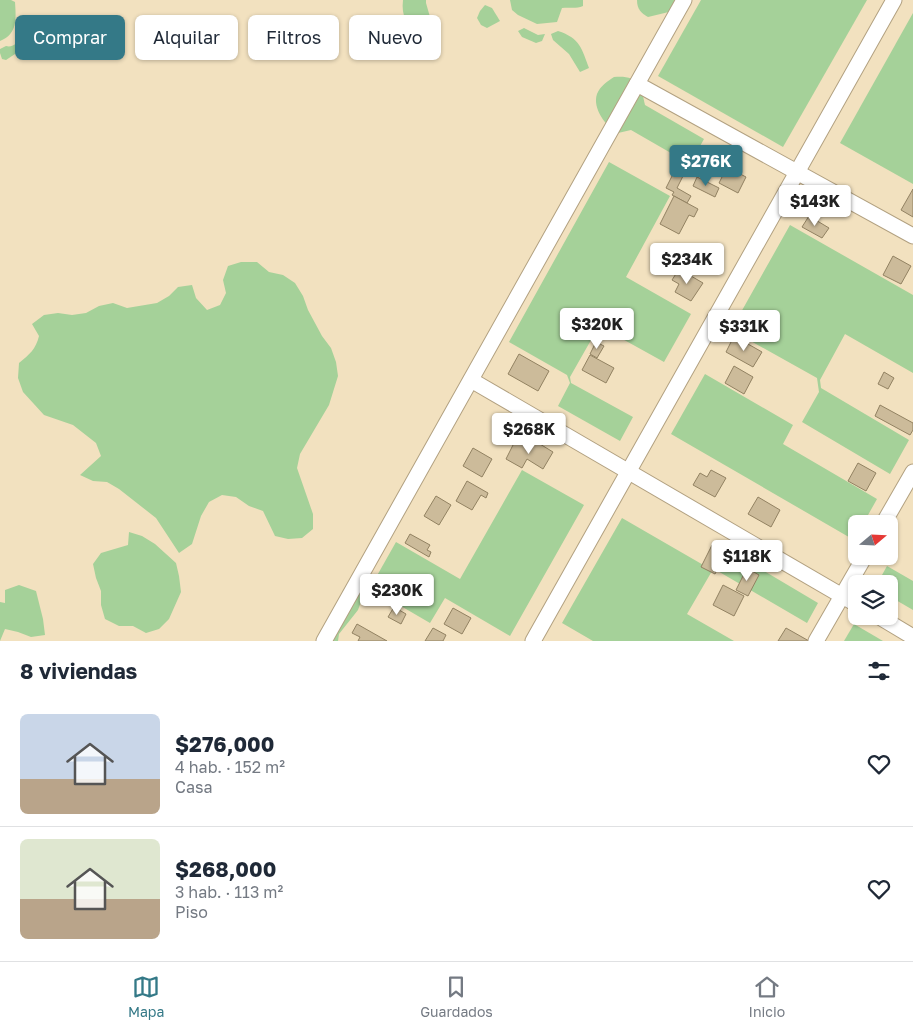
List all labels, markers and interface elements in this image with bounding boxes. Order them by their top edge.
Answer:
chip: Comprar [15,15,125,60]
chip: Alquilar [135,15,238,60]
chip: Filtros [248,15,339,60]
chip: Nuevo [349,15,441,60]
pin: $276K [671,144,741,187]
text: $276K [681,151,731,171]
pin: $143K [780,184,850,227]
text: $143K [790,191,840,211]
pin: $234K [652,242,722,285]
text: $234K [661,249,713,269]
pin: $320K [562,308,632,350]
pin: $331K [709,310,779,352]
text: $320K [571,314,623,334]
text: $331K [719,316,769,336]
pin: $268K [494,412,564,455]
text: $268K [503,419,555,439]
north arrow [848,515,898,565]
map controls [848,515,898,625]
pin: $118K [712,540,782,582]
text: $118K [722,546,772,566]
pin: $230K [362,574,432,616]
button: layers [848,575,898,625]
text: $230K [371,580,423,600]
icon: filters [865,657,893,685]
text: 8 viviendas [20,658,137,684]
text: $276,000 [175,731,274,757]
icon: home [60,734,120,794]
icon: heart [865,750,893,778]
text: 4 hab. · 152 m² [175,757,285,777]
text: Casa [175,777,212,797]
text: $268,000 [175,856,276,882]
icon: home [60,859,120,919]
icon: heart [865,875,893,903]
text: 3 hab. · 113 m² [175,882,283,902]
text: Piso [175,902,208,922]
tab: Mapa [128,973,164,1020]
tab: Guardados [420,973,493,1020]
tab: Inicio [749,973,785,1020]

